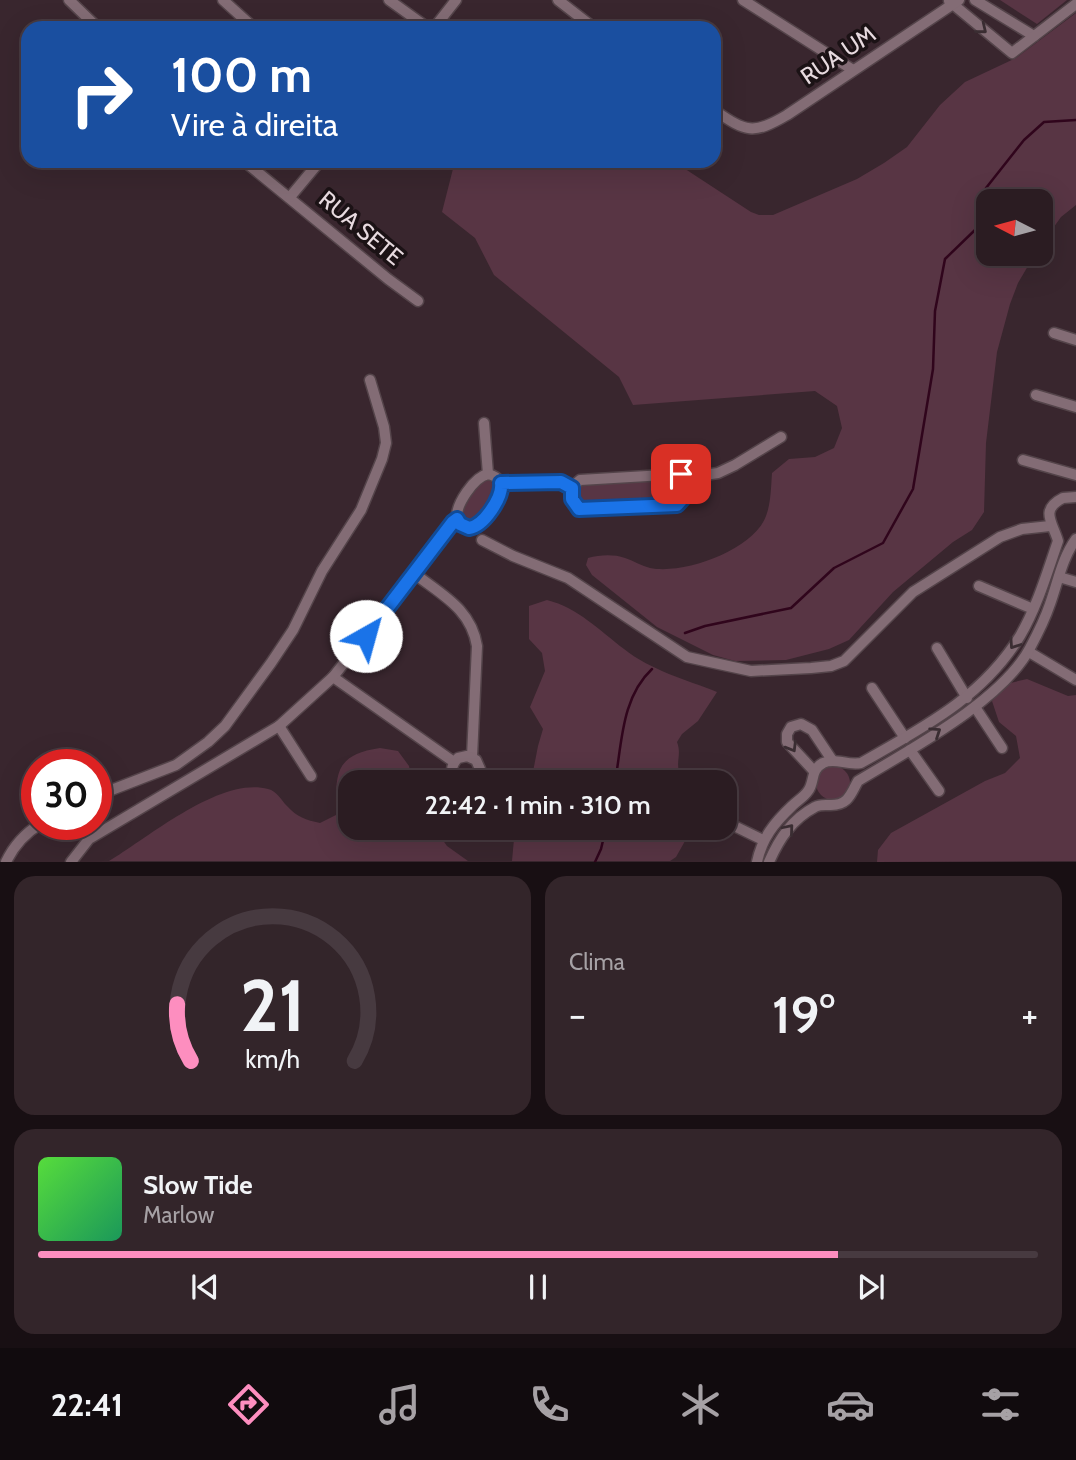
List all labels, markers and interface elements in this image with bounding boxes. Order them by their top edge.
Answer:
street label: RUA UM [795,20,881,90]
one-way arrow [974,21,987,33]
text: 100 m [171,45,312,104]
icon: right [56,49,147,140]
text: Vire à direita [171,105,338,144]
street label: RUA SETE [313,185,409,271]
north arrow [976,189,1054,266]
map controls [976,189,1053,266]
pin [651,444,711,504]
icon: arrive [662,455,700,493]
position arrow [329,599,403,673]
one-way arrow [1009,637,1022,650]
one-way arrow [929,727,942,740]
one-way arrow [784,739,797,752]
speed limit sign: 30 [21,749,112,840]
text: 22:42 · 1 min · 310 m [424,789,651,821]
one-way arrow [780,824,793,837]
text: Clima [569,948,625,976]
text: 21 [240,962,305,1050]
text: 19° [772,983,835,1046]
text: − [569,991,586,1038]
text: + [1021,991,1038,1038]
text: km/h [245,1044,300,1074]
text: Slow Tide [143,1169,253,1201]
text: Marlow [143,1201,214,1229]
icon: previous [186,1268,224,1306]
icon: pause [519,1268,557,1306]
icon: next [852,1268,890,1306]
icon: directions [224,1380,273,1429]
icon: music [375,1380,424,1429]
icon: phone [525,1380,574,1429]
icon: climate [676,1380,725,1429]
icon: car [826,1380,875,1429]
icon: filters [976,1380,1025,1429]
text: 22:41 [51,1385,123,1424]

